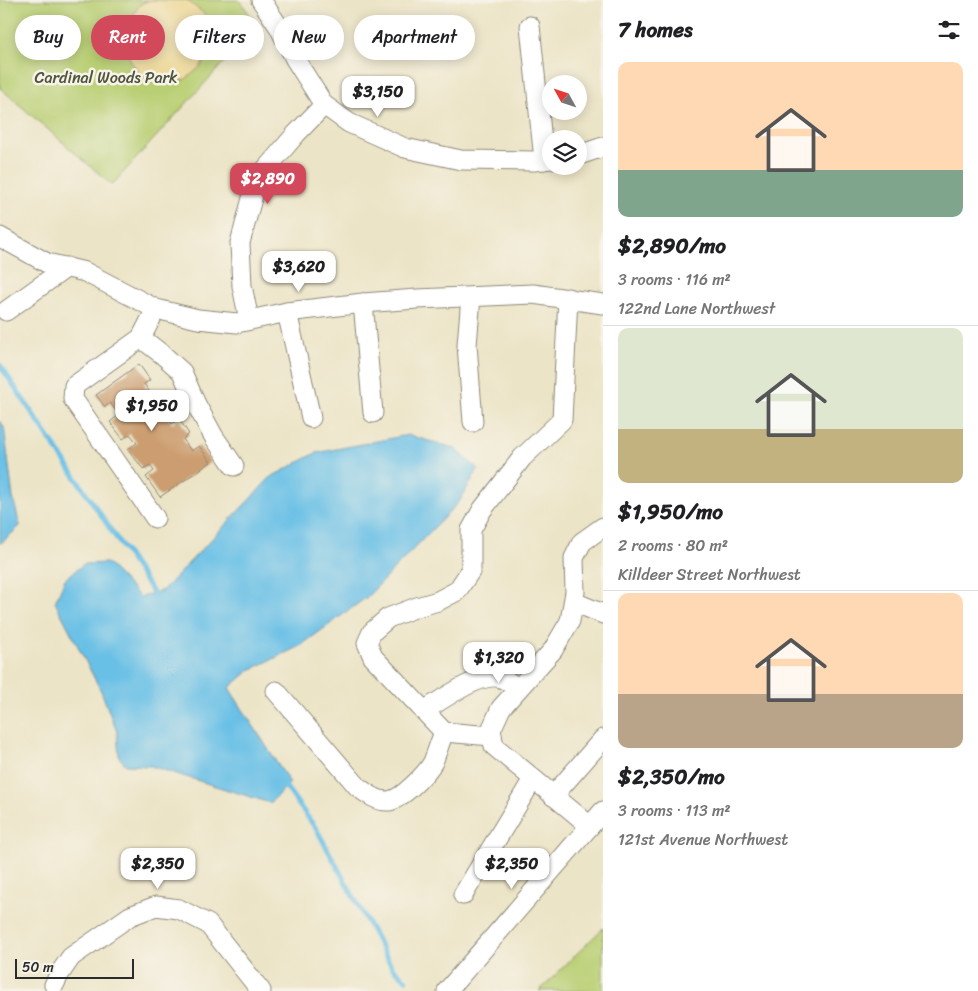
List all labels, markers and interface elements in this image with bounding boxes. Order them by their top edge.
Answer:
text: 7 homes [618,11,693,49]
chip: Buy [15,15,81,60]
chip: Rent [91,15,165,60]
chip: Filters [175,15,264,60]
chip: New [274,15,344,60]
chip: Apartment [354,15,475,60]
icon: filters [935,16,963,44]
park label: Cardinal Woods Park [34,63,178,92]
north arrow [542,75,588,120]
map controls [542,75,587,175]
pin: $3,150 [337,76,419,118]
text: $3,150 [353,77,403,106]
icon: home [746,95,836,185]
button: layers [542,130,587,175]
pin: $2,890 [227,162,309,205]
text: $2,890 [241,164,295,193]
text: $2,890/mo [618,227,726,265]
pin: $3,620 [258,250,340,293]
text: $3,620 [273,252,325,281]
text: 3 rooms · 116 m² [618,265,731,294]
text: 122nd Lane Northwest [618,294,775,323]
icon: home [746,360,836,450]
pin: $1,950 [111,390,193,432]
text: $1,950 [126,391,178,420]
text: $1,950/mo [618,493,723,531]
text: 2 rooms · 80 m² [618,531,728,560]
text: Killdeer Street Northwest [618,560,801,589]
icon: home [746,625,836,715]
pin: $1,320 [458,642,540,684]
text: $1,320 [474,643,524,672]
text: $2,350/mo [618,758,725,796]
text: 3 rooms · 113 m² [618,796,730,825]
text: 121st Avenue Northwest [618,825,788,854]
pin: $2,350 [117,848,199,890]
pin: $2,350 [471,848,553,890]
text: $2,350 [132,849,184,878]
text: $2,350 [486,849,538,878]
text: 50 m [22,955,54,980]
scale bar [15,956,134,979]

